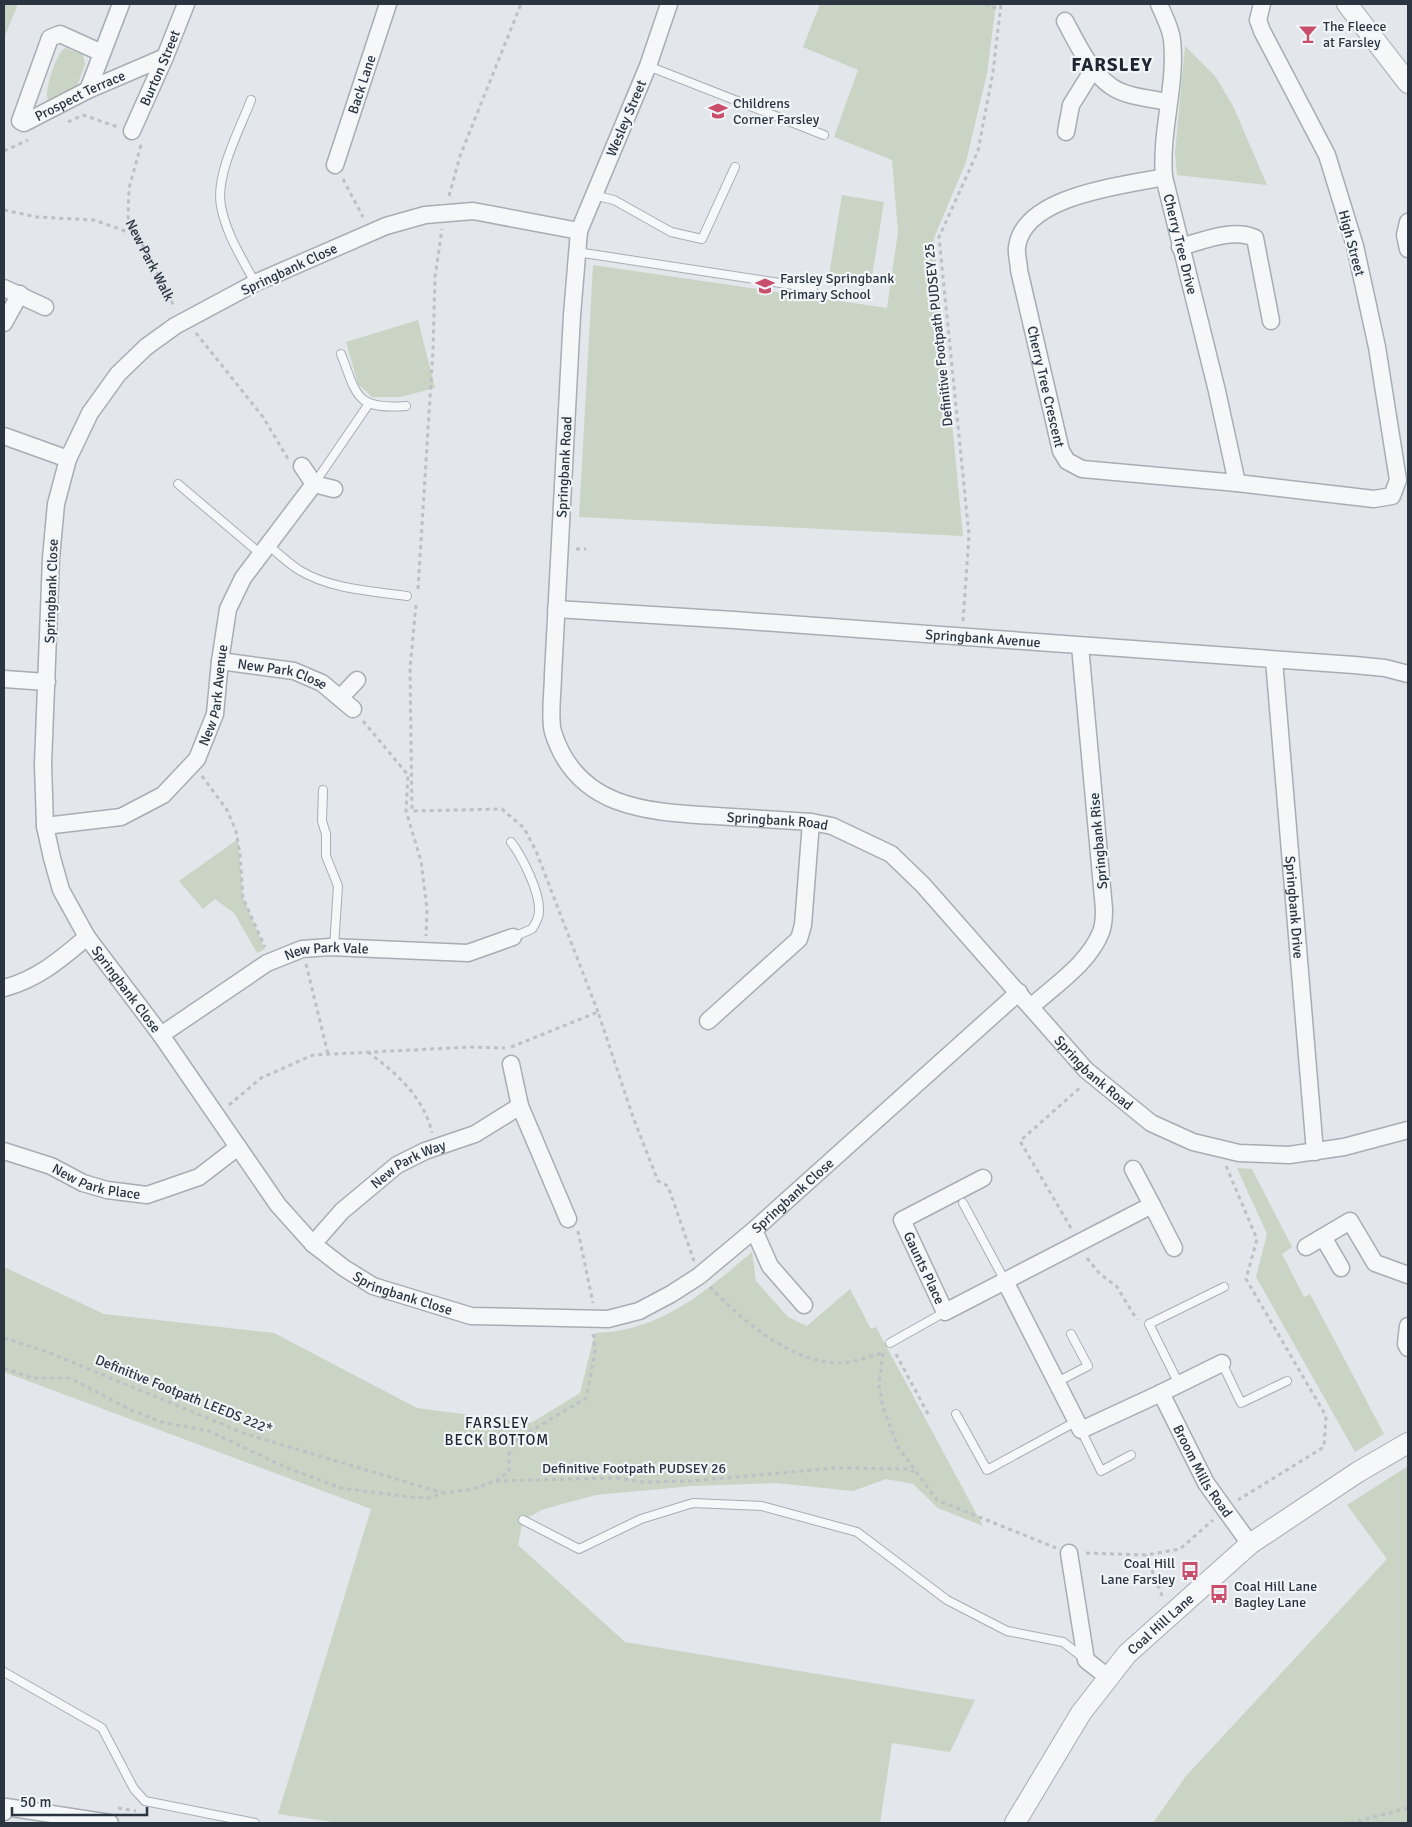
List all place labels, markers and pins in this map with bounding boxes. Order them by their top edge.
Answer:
place label: The Fleece at Farsley [1323,18,1386,51]
bar icon: The Fleece at Farsley [1297,23,1319,45]
place label: Childrens Corner Farsley [733,95,820,128]
school or university icon: Childrens Corner Farsley [707,100,729,122]
place label: Farsley Springbank Primary School [780,270,894,303]
school or university icon: Farsley Springbank Primary School [754,275,776,297]
place label: Coal Hill Lane Farsley [1100,1555,1175,1588]
bus stop icon: Coal Hill Lane Farsley [1179,1560,1201,1582]
place label: Coal Hill Lane Bagley Lane [1234,1578,1317,1611]
bus stop icon: Coal Hill Lane Bagley Lane [1208,1583,1230,1605]

